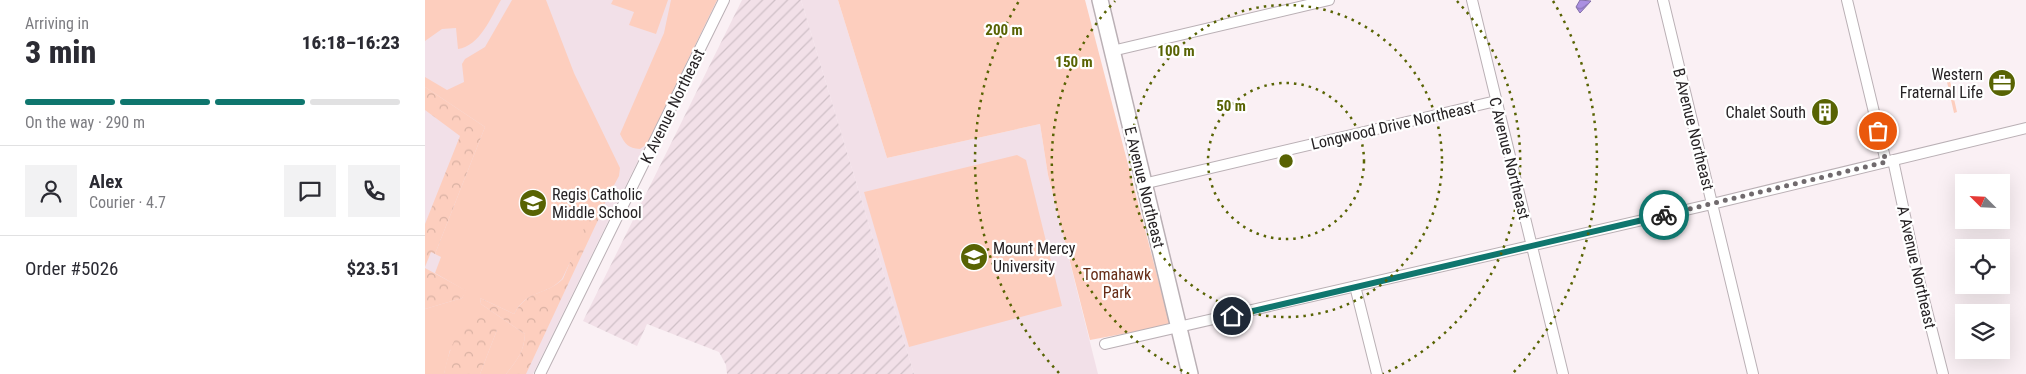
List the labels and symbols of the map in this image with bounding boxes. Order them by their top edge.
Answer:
text: 200 m [985,21,1023,39]
text: 100 m [1157,42,1195,60]
street label: K Avenue Northeast [637,46,709,167]
text: 150 m [1055,53,1093,71]
place label: Western Fraternal Life [1900,65,1983,102]
street label: B Avenue Northeast [1669,66,1718,192]
office icon: Western Fraternal Life [1987,68,2017,98]
street label: C Avenue Northeast [1485,95,1534,221]
text: 50 m [1216,97,1246,115]
street label: Longwood Drive Northeast [1309,97,1477,154]
building icon: Chalet South [1810,97,1840,127]
place label: Chalet South [1725,103,1806,122]
pin [1857,110,1899,152]
street label: E Avenue Northeast [1120,125,1169,250]
centre of rings [1277,152,1295,170]
north arrow [1955,174,2010,229]
place label: Regis Catholic Middle School [552,185,642,222]
school or university icon: Regis Catholic Middle School [518,188,548,218]
courier [1639,190,1689,240]
street label: A Avenue Northeast [1893,204,1940,331]
place label: Mount Mercy University [993,239,1076,276]
school or university icon: Mount Mercy University [959,242,989,272]
park label: Tomahawk Park [1083,265,1152,302]
pin [1211,295,1253,337]

